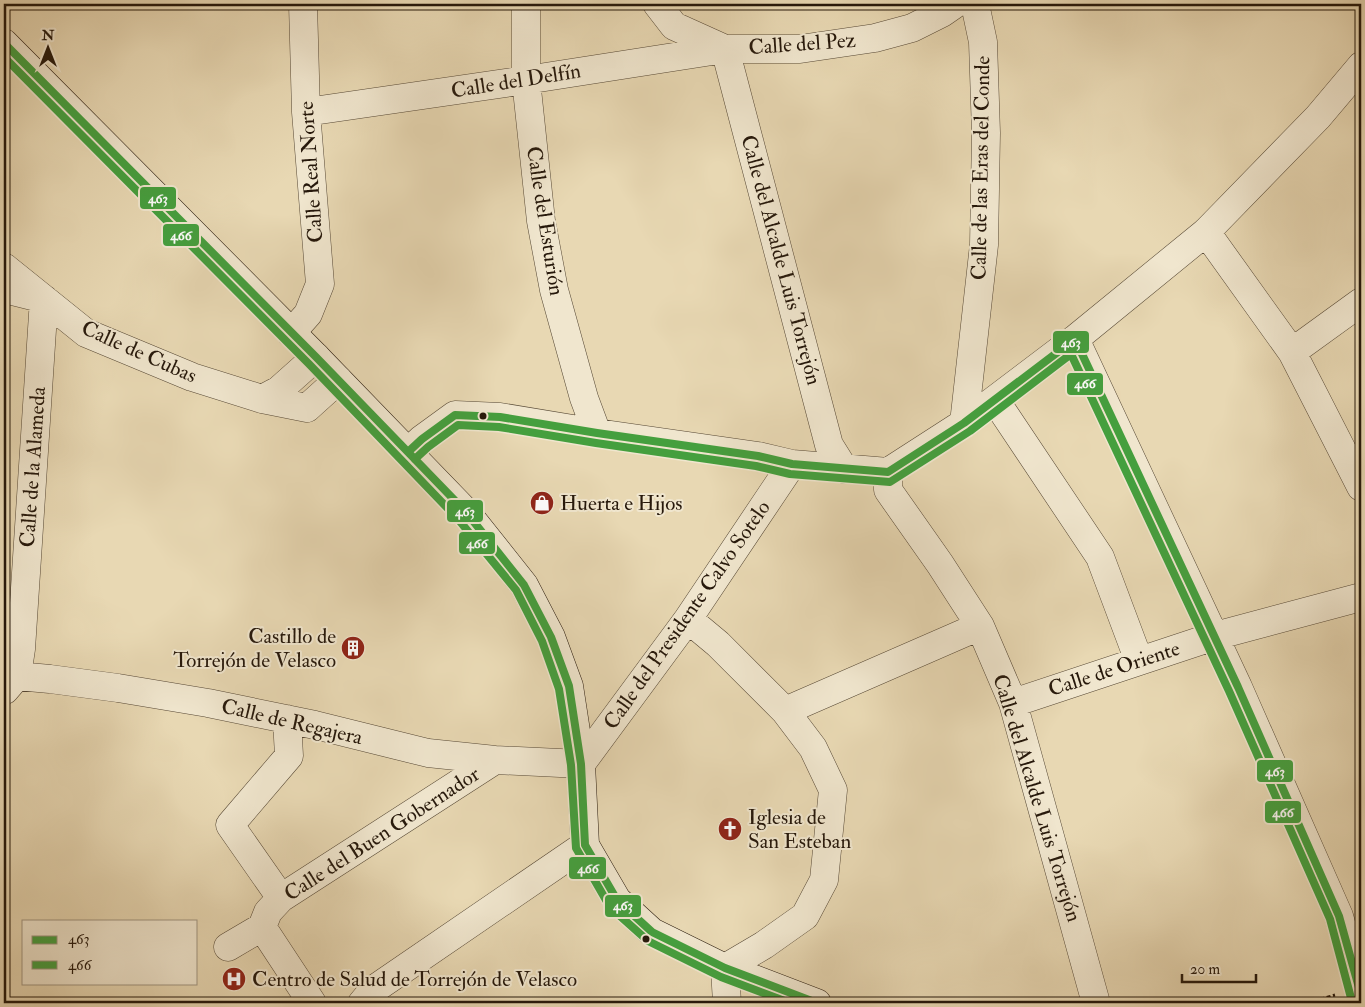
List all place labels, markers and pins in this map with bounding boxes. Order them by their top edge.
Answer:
unlabelled marker [478,411,488,421]
shop icon: Huerta e Hijos [529,490,555,516]
place label: Huerta e Hijos [560,490,682,517]
place label: Castillo de Torrejón de Velasco [173,623,336,674]
building icon: Castillo de Torrejón de Velasco [340,635,366,661]
place label: Iglesia de San Esteban [748,804,851,855]
church icon: Iglesia de San Esteban [717,816,743,842]
unlabelled marker [641,934,651,944]
hospital icon: Centro de Salud de Torrejón de Velasco [221,966,247,992]
place label: Centro de Salud de Torrejón de Velasco [252,966,577,993]

